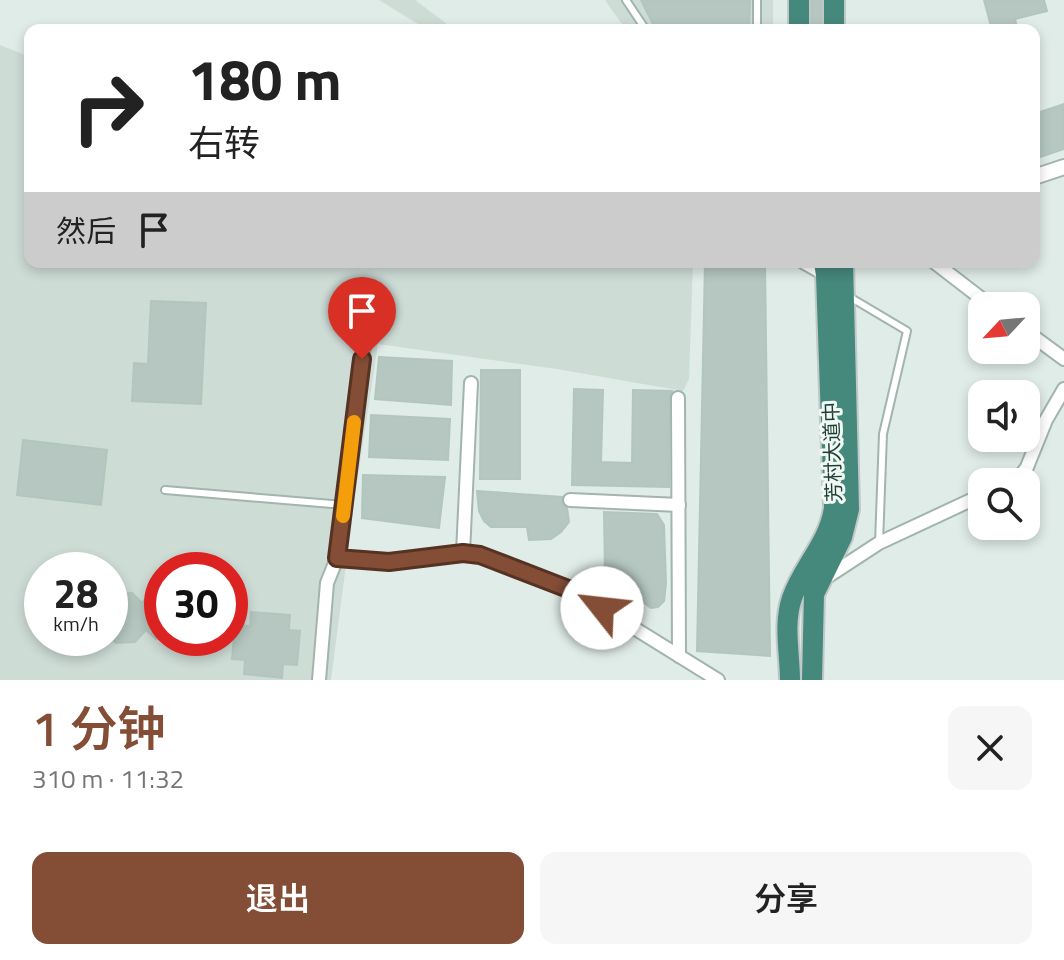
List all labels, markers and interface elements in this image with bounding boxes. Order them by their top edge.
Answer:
text: 180 m [188,37,341,122]
icon: right [56,56,160,160]
text: 右转 [188,115,260,170]
text: 然后 [56,208,116,254]
icon: arrive [132,208,176,252]
pin [328,277,396,359]
icon: arrive [340,289,384,333]
north arrow [968,292,1040,364]
map controls [968,292,1040,540]
button: sound [968,380,1040,452]
street label: 芳村大道中 [815,401,849,503]
button: search [968,468,1040,540]
speed limit sign: 30 [144,552,248,656]
text: 28 [54,563,98,624]
position arrow [560,566,644,650]
text: km/h [53,608,99,639]
text: 1 分钟 [32,692,165,765]
button: close [948,706,1032,790]
text: 310 m · 11:32 [32,759,184,798]
button: 退出 [32,852,524,944]
button: 分享 [540,852,1032,944]

